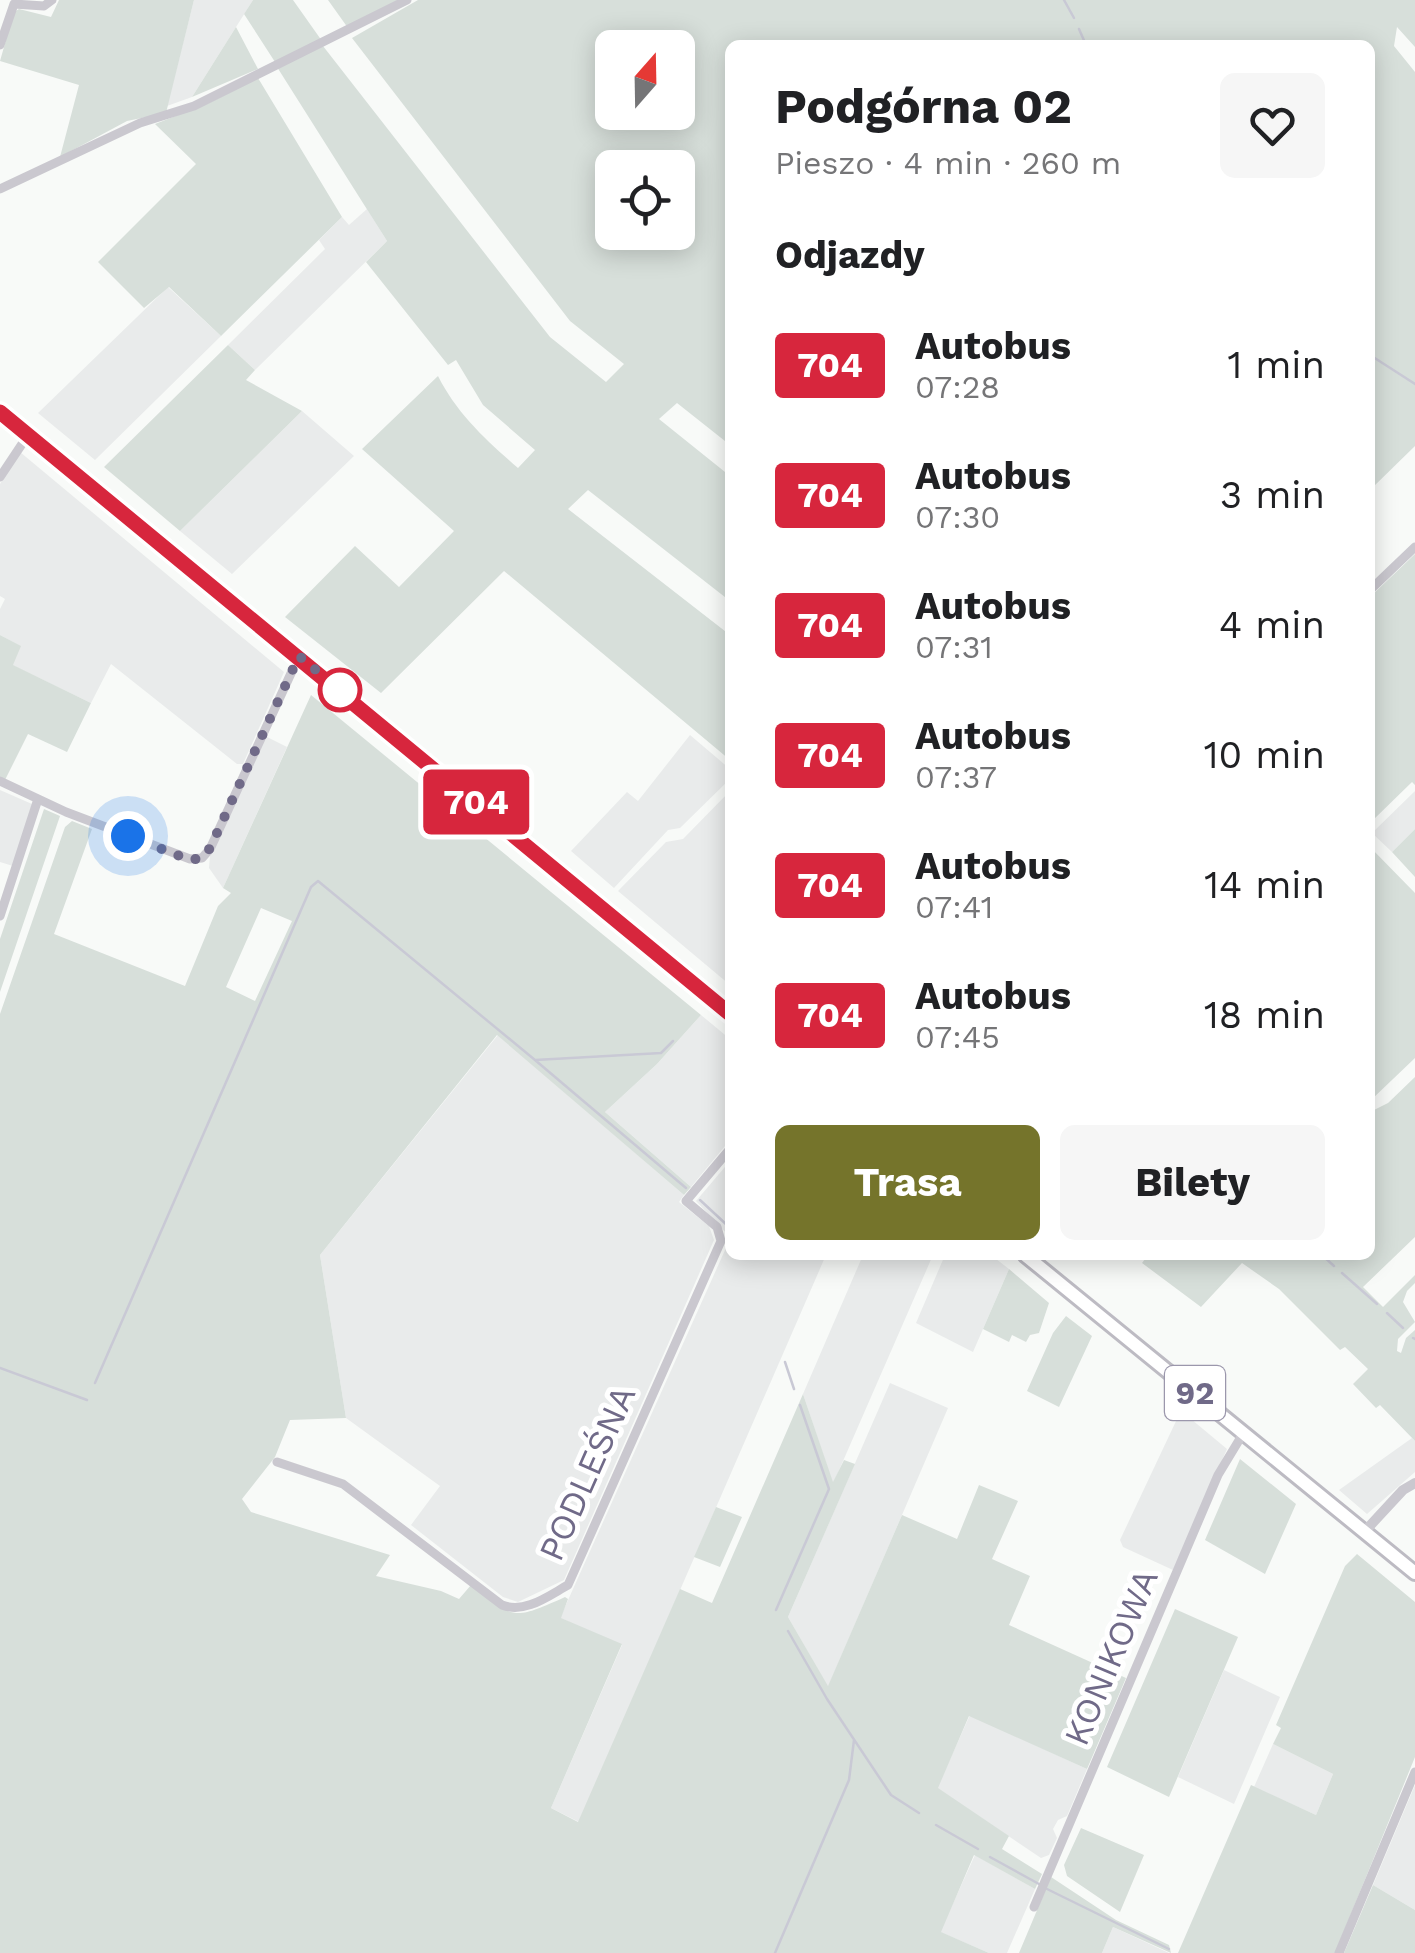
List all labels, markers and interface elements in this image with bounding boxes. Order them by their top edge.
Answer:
north arrow [595,30,695,130]
map controls [595,30,695,250]
button: heart [1220,73,1325,178]
text: Podgórna 02 [775,78,1072,135]
text: Pieszo · 4 min · 260 m [775,144,1121,182]
button: locate [595,150,695,250]
text: Odjazdy [775,233,925,277]
text: Autobus [915,324,1071,368]
text: 1 min [1227,343,1325,387]
text: 704 [797,344,863,386]
text: 07:28 [915,368,1000,406]
text: Autobus [915,454,1071,498]
text: 3 min [1220,473,1325,517]
text: 704 [797,474,863,516]
text: 07:30 [915,498,1000,536]
text: Autobus [915,584,1071,628]
text: 4 min [1219,603,1325,647]
text: 704 [797,604,863,646]
text: 07:31 [915,628,993,666]
unlabelled marker [319,669,361,711]
text: Autobus [915,714,1071,758]
text: 10 min [1204,733,1325,777]
text: 704 [797,734,863,776]
text: 07:37 [915,758,997,796]
line badge: 704 [418,770,534,834]
text: 704 [443,781,509,823]
your location [103,811,153,861]
text: Autobus [915,844,1071,888]
text: 14 min [1204,863,1325,907]
text: 704 [797,864,863,906]
text: 07:41 [915,888,993,926]
text: Autobus [915,974,1071,1018]
text: 18 min [1204,993,1325,1037]
text: 704 [797,994,863,1036]
text: 07:45 [915,1018,1000,1056]
button: Trasa [775,1125,1040,1240]
button: Bilety [1060,1125,1325,1240]
road number: 92 [1165,1366,1225,1420]
street label: PODLEŚNA [530,1379,644,1567]
street label: KONIKOWA [1055,1563,1167,1751]

